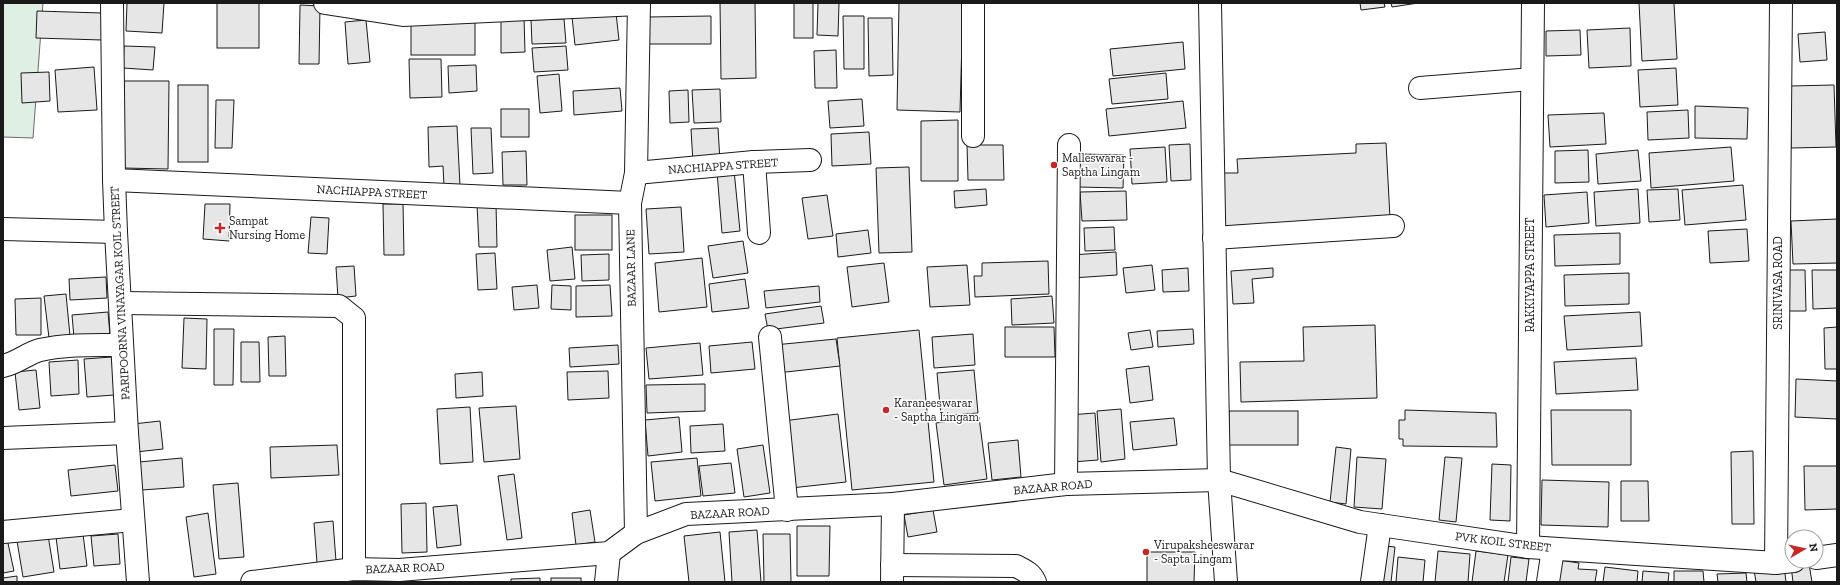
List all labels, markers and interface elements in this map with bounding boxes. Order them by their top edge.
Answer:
place label: Malleswarar - Saptha Lingam [1062,151,1141,179]
street label: NACHIAPPA STREET [667,155,779,177]
marker: Malleswarar - Saptha Lingam [1049,160,1059,170]
street label: NACHIAPPA STREET [316,182,428,202]
street label: PARIPOORNA VINAYAGAR KOIL STREET [107,185,133,400]
place label: Sampat Nursing Home [229,214,305,242]
street label: RAKKIYAPPA STREET [1523,217,1537,332]
marker: Sampat Nursing Home [214,222,226,234]
street label: BAZAAR LANE [623,229,639,307]
street label: SRINIVASA ROAD [1771,236,1785,330]
place label: Karaneeswarar - Saptha Lingam [894,396,980,424]
marker: Karaneeswarar - Saptha Lingam [881,405,891,415]
street label: BAZAAR ROAD [1013,477,1093,497]
street label: BAZAAR ROAD [690,504,770,522]
street label: PVK KOIL STREET [1454,529,1552,555]
north arrow [1784,529,1824,569]
place label: Virupaksheeswarar - Sapta Lingam [1153,538,1255,566]
text: N [1806,542,1821,553]
marker: Virupaksheeswarar - Sapta Lingam [1141,547,1151,557]
street label: BAZAAR ROAD [365,560,445,576]

